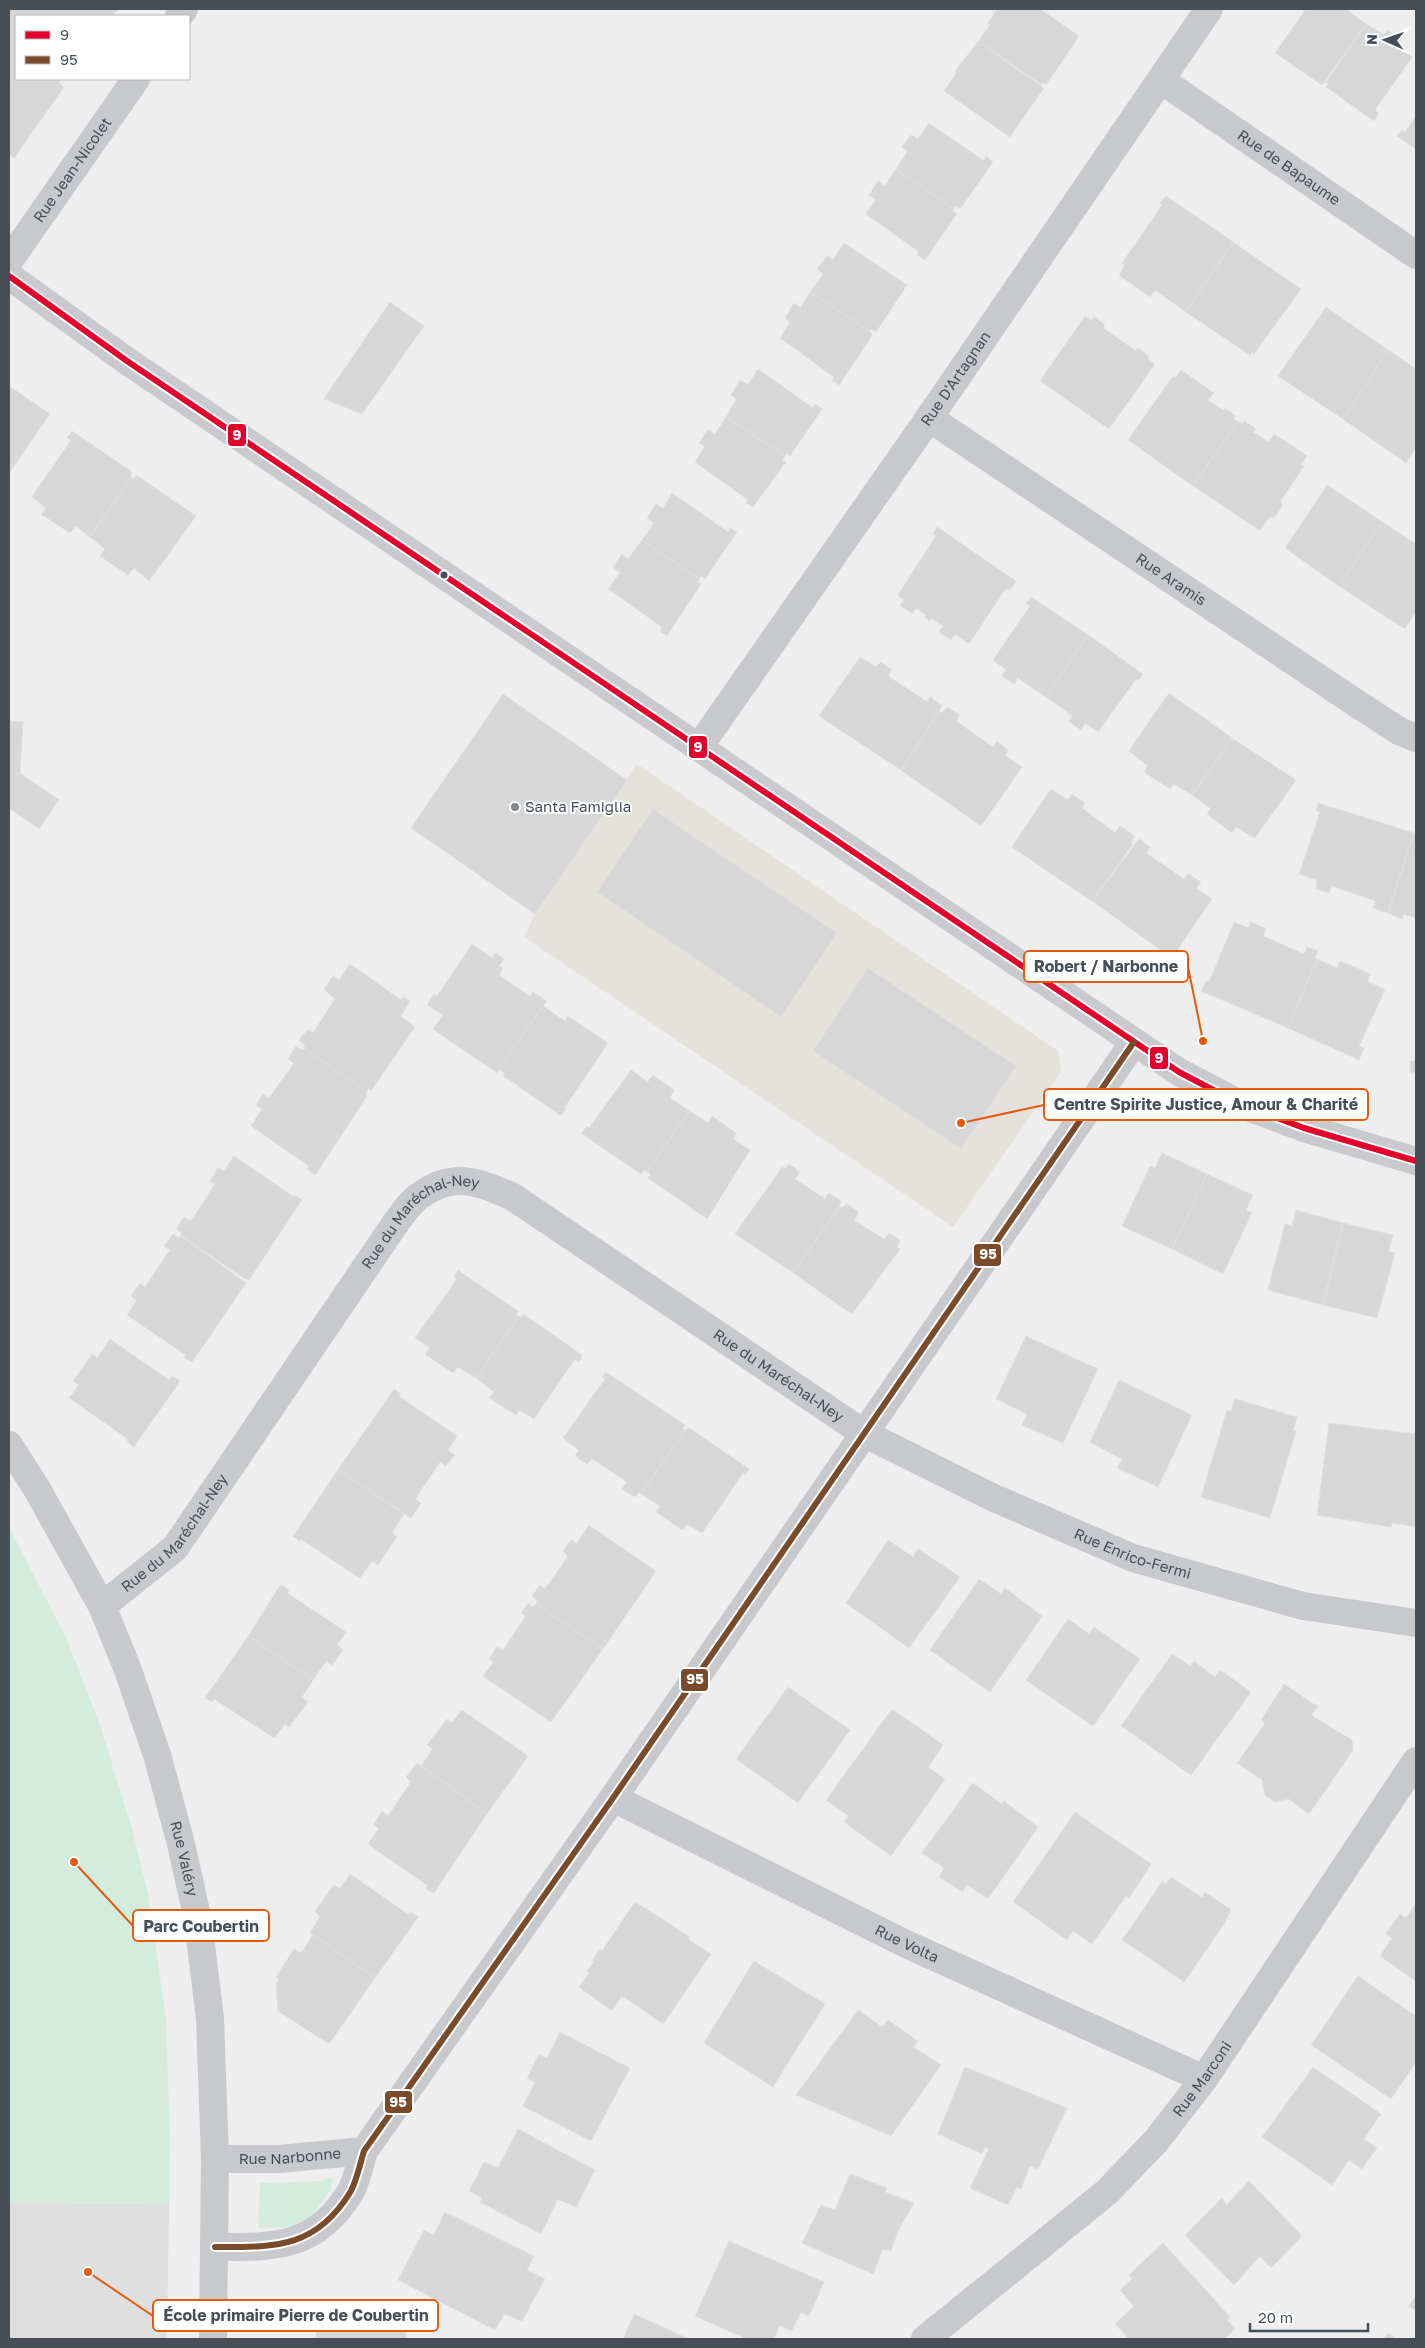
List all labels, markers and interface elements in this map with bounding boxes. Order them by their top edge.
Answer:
legend [15,15,190,80]
north arrow [1360,15,1410,65]
text: 9 [60,25,69,43]
text: N [1363,34,1380,45]
text: 95 [60,50,78,68]
street label: Rue Jean-Nicolet [29,113,115,225]
street label: Rue de Bapaume [1235,125,1344,209]
street label: Rue D'Artagnan [916,327,994,429]
line badge: 9 [227,423,247,447]
text: 9 [233,426,242,443]
street label: Rue Aramis [1133,549,1210,609]
unlabelled marker [439,570,449,580]
line badge: 9 [688,735,708,759]
text: 9 [694,738,703,755]
place label: Santa Famiglia [525,797,631,815]
marker: Santa Famiglia [509,801,521,813]
callout: Robert / Narbonne [1024,951,1188,982]
text: Robert / Narbonne [1034,956,1178,976]
line badge: 9 [1149,1046,1169,1070]
text: 9 [1155,1049,1164,1066]
callout: Centre Spirite Justice, Amour & Charité [1044,1089,1368,1120]
text: Centre Spirite Justice, Amour & Charité [1054,1094,1358,1114]
street label: Rue du Maréchal-Ney [357,1171,482,1272]
line badge: 95 [973,1243,1002,1267]
text: 95 [979,1245,997,1262]
street label: Rue du Maréchal-Ney [710,1325,848,1426]
street label: Rue du Maréchal-Ney [117,1470,231,1595]
street label: Rue Enrico-Fermi [1072,1524,1193,1582]
line badge: 95 [680,1668,709,1692]
text: 95 [686,1670,704,1687]
street label: Rue Valéry [167,1819,203,1899]
callout: Parc Coubertin [133,1910,269,1941]
text: Parc Coubertin [143,1916,259,1936]
street label: Rue Volta [872,1920,942,1966]
street label: Rue Marconi [1168,2037,1235,2120]
line badge: 95 [384,2090,413,2114]
text: 95 [389,2093,407,2110]
street label: Rue Narbonne [239,2143,342,2167]
callout: École primaire Pierre de Coubertin [153,2300,438,2331]
scale bar [1250,2300,1368,2332]
text: École primaire Pierre de Coubertin [163,2305,429,2325]
text: 20 m [1258,2308,1293,2326]

